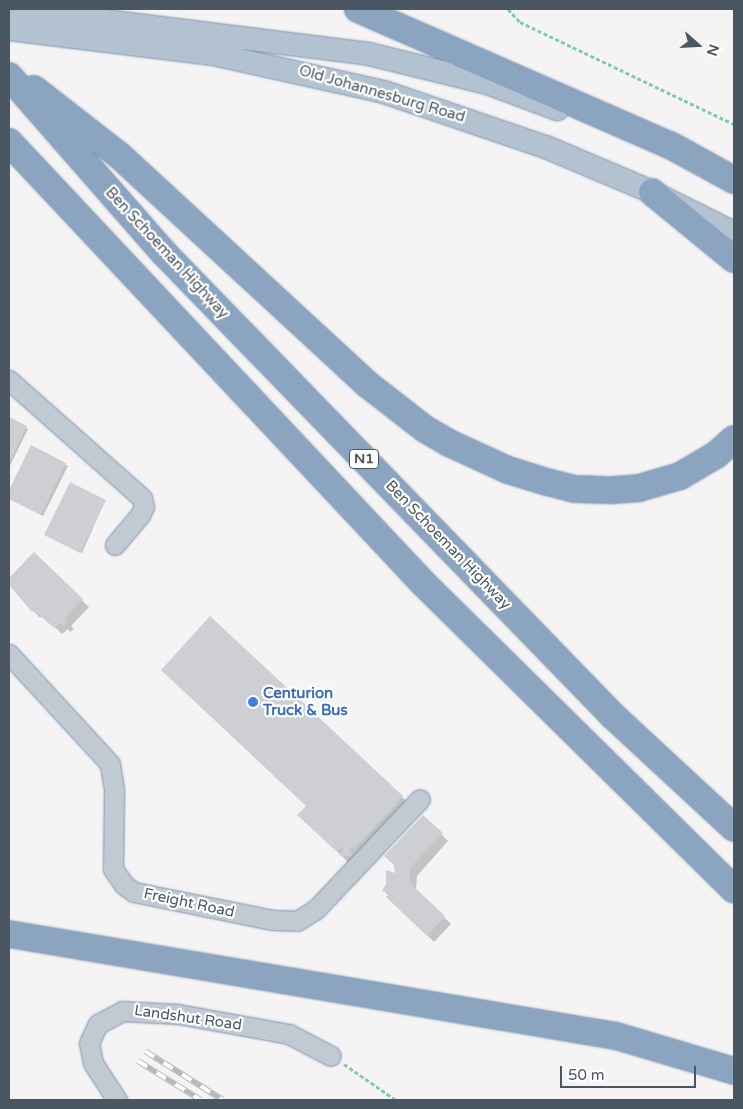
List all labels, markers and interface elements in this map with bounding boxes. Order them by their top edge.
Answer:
north arrow [673,20,723,70]
text: N [703,42,723,58]
street label: Old Johannesburg Road [297,62,467,126]
street label: Ben Schoeman Highway [102,184,232,322]
road number: N1 [348,448,380,470]
street label: Ben Schoeman Highway [382,477,514,613]
place label: Centurion Truck & Bus [263,684,348,719]
marker: Centurion Truck & Bus [247,696,259,708]
street label: Freight Road [142,885,236,921]
street label: Landshut Road [133,1002,243,1034]
scale bar [563,1056,699,1088]
text: 50 m [568,1066,605,1084]

